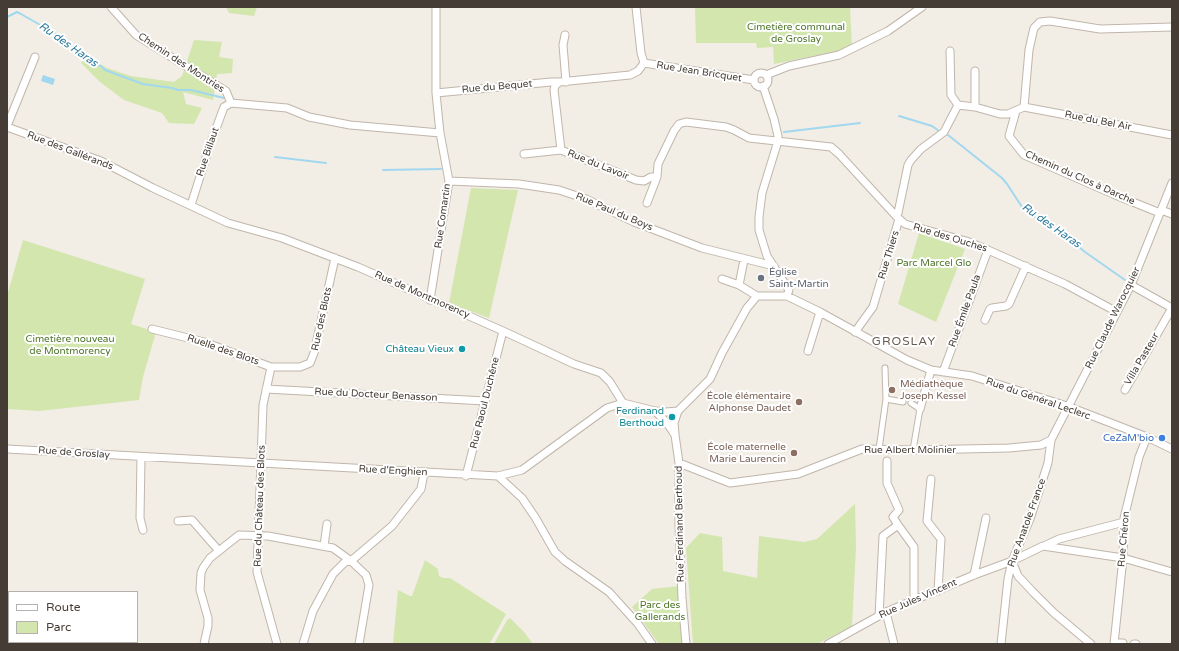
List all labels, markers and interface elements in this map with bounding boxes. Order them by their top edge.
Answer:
water label: Ru des Haras [36,20,100,70]
park label: Cimetière communal de Groslay [747,21,845,44]
street label: Chemin des Montries [136,31,226,95]
street label: Rue Jean Bricquet [655,59,743,85]
street label: Rue du Bequet [461,78,533,96]
street label: Rue du Bel Air [1064,109,1132,133]
street label: Rue Billaut [194,126,222,178]
street label: Rue des Gallérands [25,129,115,173]
street label: Rue du Lavoir [565,147,631,183]
street label: Chemin du Clos à Darche [1023,148,1137,208]
street label: Rue Comartin [433,183,453,249]
street label: Rue Paul du Boys [574,190,654,234]
water label: Ru des Haras [1019,201,1083,251]
street label: Rue des Ouches [911,221,989,255]
street label: Rue Thiers [876,229,902,281]
park label: Parc Marcel Glo [897,257,971,269]
street label: Rue Claude Warocquier [1083,265,1143,371]
place label: Église Saint-Martin [769,266,829,290]
street label: Rue de Montmorency [373,269,471,321]
marker: Église Saint-Martin [756,273,766,283]
street label: Rue Émile Paula [946,273,984,349]
street label: Rue des Blots [309,286,335,352]
street label: Villa Pasteur [1122,331,1162,387]
street label: Ruelle des Blots [185,332,261,368]
park label: Cimetière nouveau de Montmorency [25,333,115,356]
district label: GROSLAY [872,335,936,349]
place label: Château Vieux [385,343,454,355]
marker: Château Vieux [457,344,467,354]
street label: Rue Raoul Duchêne [468,356,502,450]
street label: Rue du Général Leclerc [984,375,1092,423]
place label: Médiathèque Joseph Kessel [900,378,966,402]
marker: Médiathèque Joseph Kessel [887,385,897,395]
street label: Rue du Docteur Benasson [314,386,438,404]
place label: École élémentaire Alphonse Daudet [707,390,791,414]
marker: École élémentaire Alphonse Daudet [794,397,804,407]
place label: Ferdinand Berthoud [616,405,664,428]
marker: Ferdinand Berthoud [667,412,677,422]
place label: CeZaM'bio [1103,432,1154,444]
marker: CeZaM'bio [1157,433,1167,443]
place label: École maternelle Marie Laurencin [707,441,786,464]
street label: Rue Albert Molinier [864,444,956,456]
street label: Rue de Groslay [38,445,110,461]
street label: Rue du Château des Blots [252,445,268,567]
marker: École maternelle Marie Laurencin [789,448,799,458]
street label: Rue d'Enghien [358,463,428,479]
street label: Rue Ferdinand Berthoud [673,466,687,582]
street label: Rue Anatole France [1005,477,1049,569]
street label: Rue Chéron [1116,511,1132,567]
street label: Rue Jules Vincent [877,576,959,622]
legend [8,591,138,643]
park label: Parc des Gallerands [635,599,685,622]
text: Route [46,600,80,614]
text: Parc [46,620,71,634]

